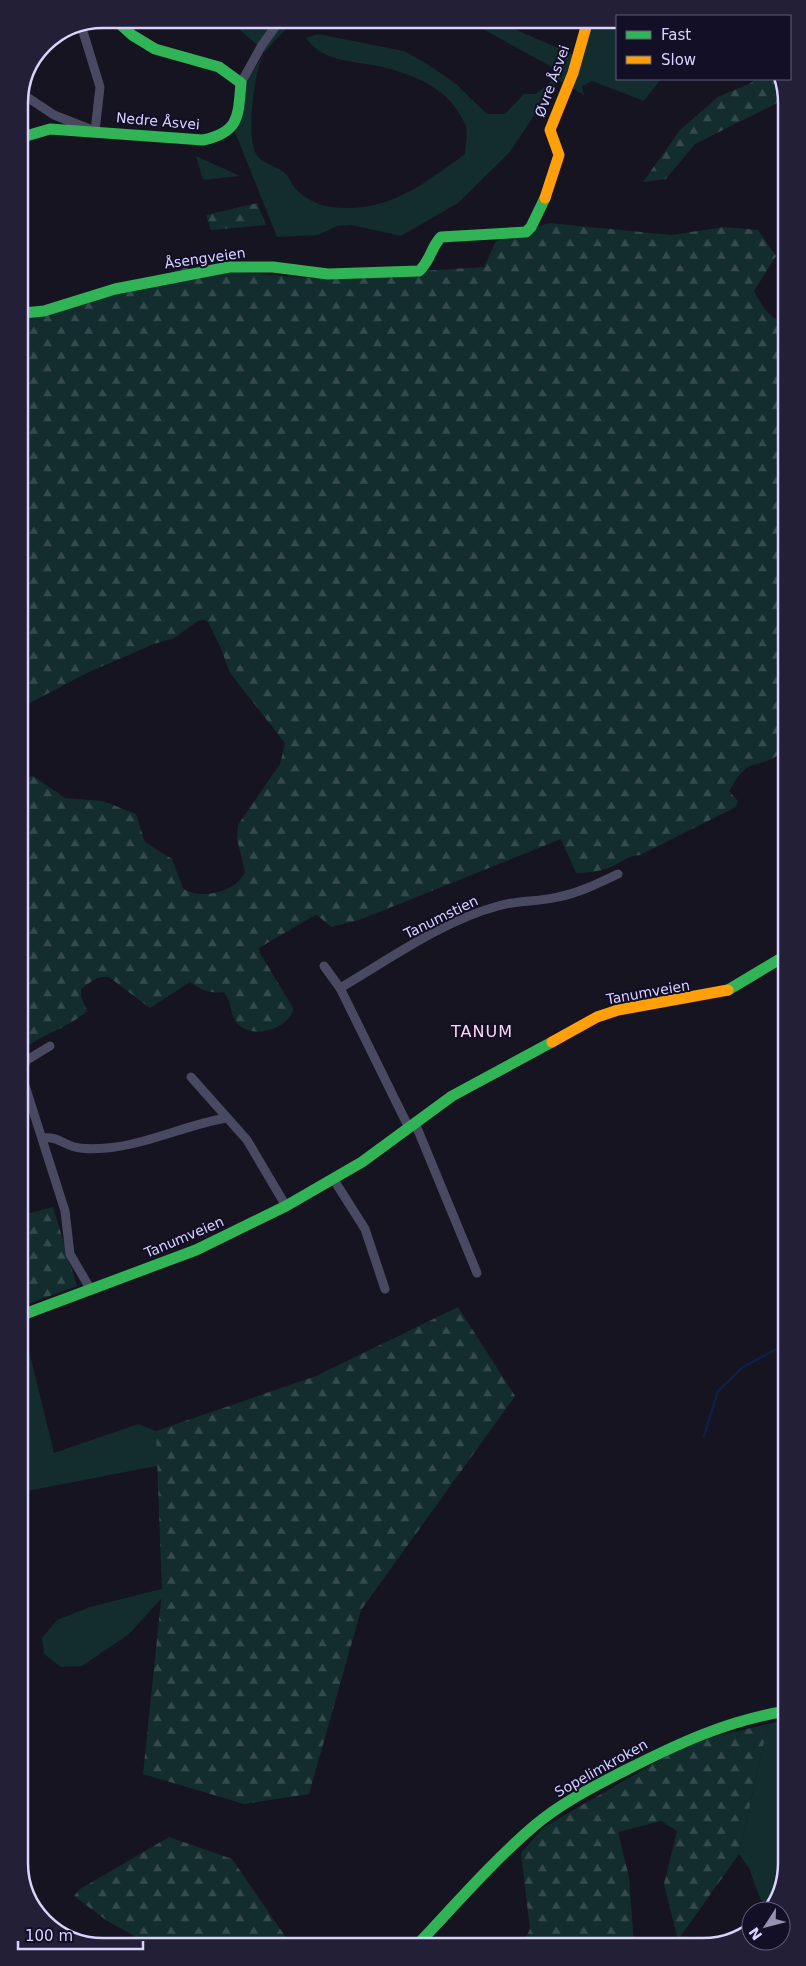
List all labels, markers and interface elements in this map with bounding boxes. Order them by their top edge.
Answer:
legend [616,15,791,80]
text: Fast [661,26,691,44]
street label: Øvre Åsvei [532,43,572,119]
text: Slow [661,51,696,69]
street label: Nedre Åsvei [115,109,201,133]
street label: Åsengveien [164,244,246,272]
street label: Tanumstien [400,892,481,942]
street label: Tanumveien [604,977,691,1007]
district label: TANUM [450,1022,513,1041]
street label: Tanumveien [141,1213,226,1261]
street label: Sopelimkroken [552,1736,650,1800]
north arrow [741,1901,791,1951]
scale bar [18,1918,142,1950]
text: N [746,1924,765,1943]
text: 100 m [25,1927,73,1945]

